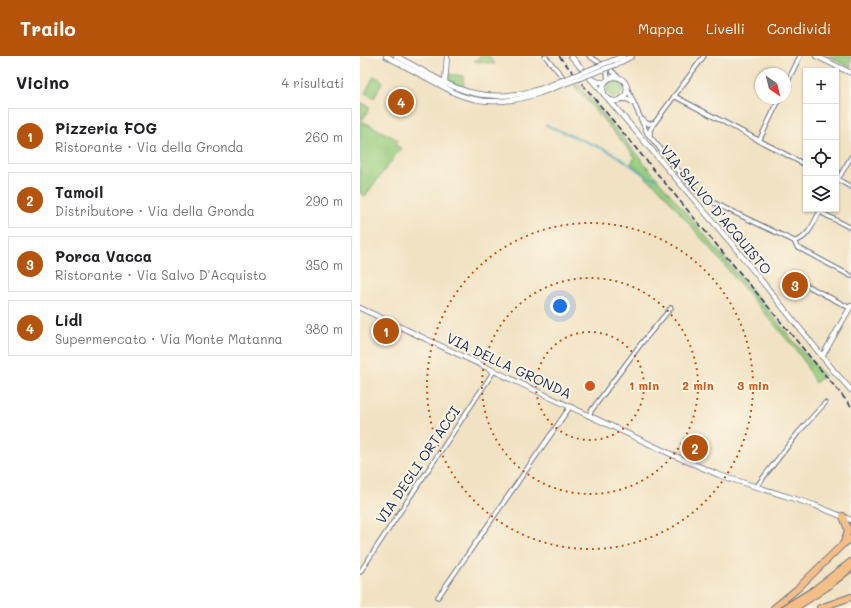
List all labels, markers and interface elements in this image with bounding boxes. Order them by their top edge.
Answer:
text: Trailo [20,16,76,41]
text: Mappa [638,19,684,38]
text: Livelli [706,19,745,38]
text: Condividi [767,19,831,38]
north arrow [755,68,791,104]
map controls [803,68,839,212]
button: + [803,68,839,104]
text: Vicino [16,71,69,93]
text: 4 risultati [281,74,344,91]
pin: 4 [388,87,414,117]
button: − [803,104,839,140]
text: Pizzeria FOG [55,118,157,138]
text: 1 [27,128,33,145]
text: 260 m [305,128,343,145]
text: Ristorante · Via della Gronda [55,138,244,155]
button: locate [803,140,839,176]
street label: VIA SALVO D'ACQUISTO [657,141,776,278]
button: layers [803,176,839,212]
text: Tamoil [55,182,103,202]
text: 2 [26,192,34,209]
text: 290 m [306,192,343,209]
text: Distributore · Via della Gronda [55,202,255,219]
text: Porca Vacca [55,246,152,266]
text: 3 [26,256,34,273]
text: 350 m [305,256,343,273]
text: Ristorante · Via Salvo D'Acquisto [55,266,266,283]
pin: 3 [782,270,808,300]
your location [550,296,570,316]
text: Lidl [55,310,82,330]
pin: 1 [373,316,399,346]
text: 4 [26,320,34,337]
text: 380 m [305,320,343,337]
street label: VIA DELLA GRONDA [444,328,575,403]
text: Supermercato · Via Monte Matanna [55,330,283,347]
text: 1 min [629,377,659,393]
text: 2 min [682,377,714,393]
text: 3 min [737,377,769,393]
centre of rings [583,379,597,393]
street label: VIA DEGLI ORTACCI [371,402,464,527]
pin: 2 [682,433,708,463]

